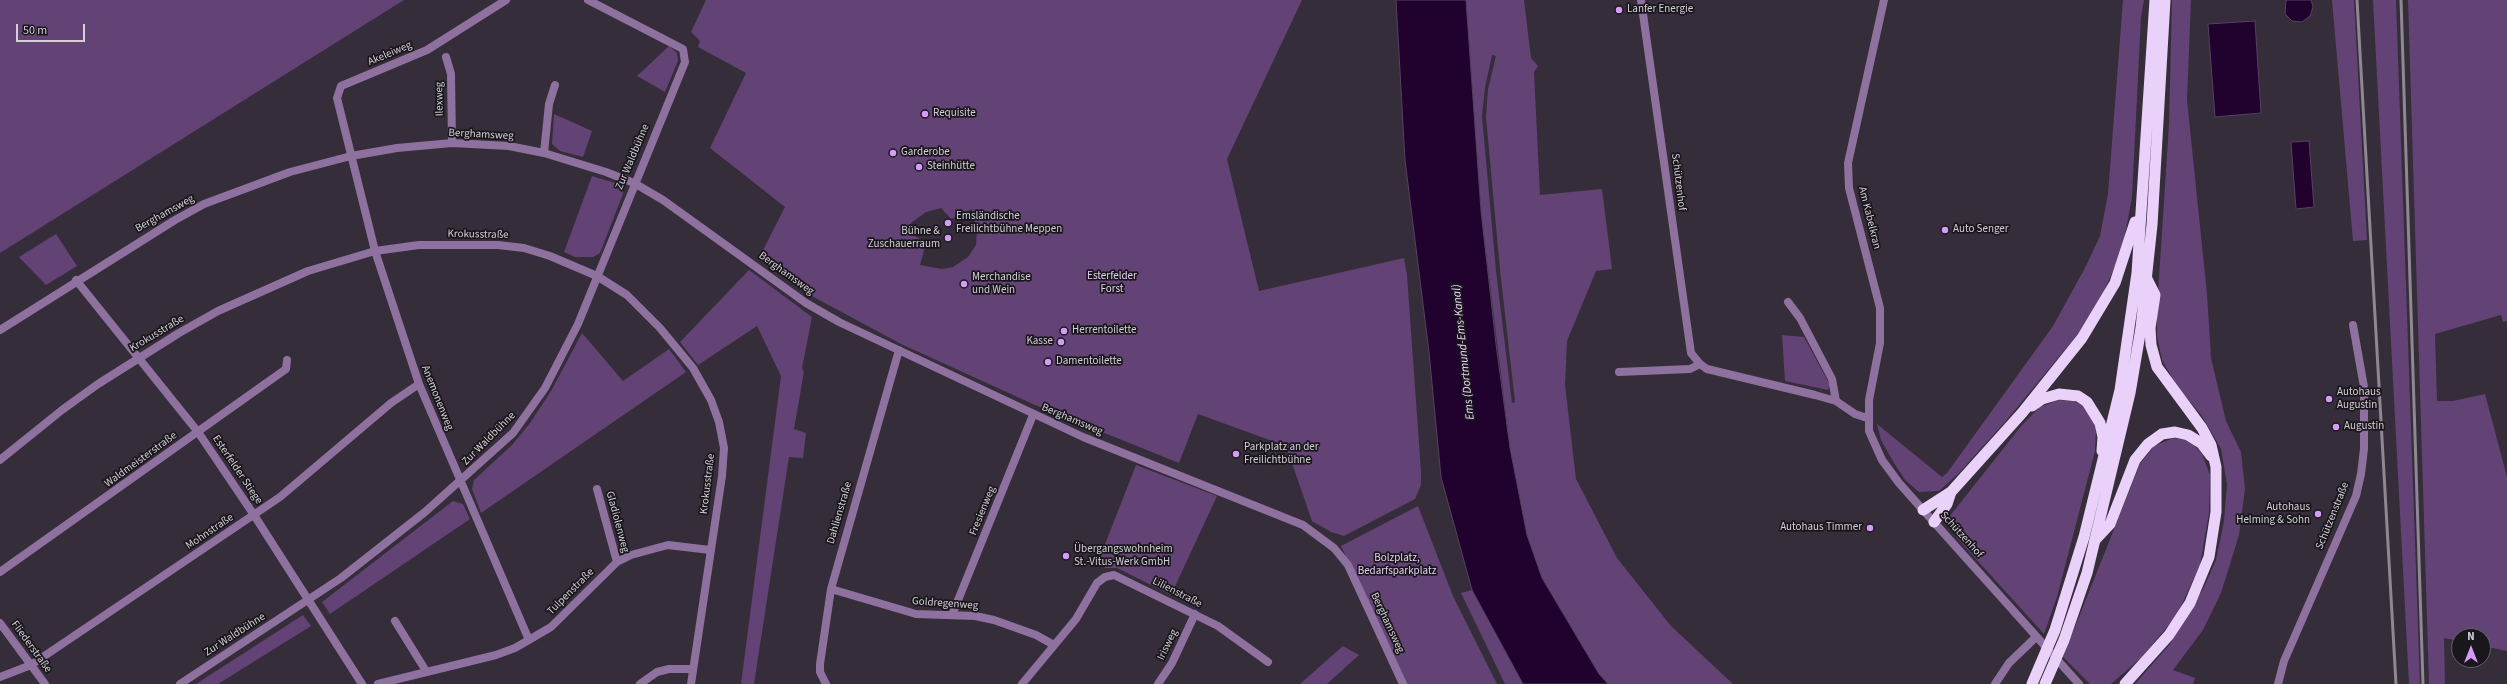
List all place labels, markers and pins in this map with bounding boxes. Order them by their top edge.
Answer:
place label: Lanfer Energie [1627,3,1693,17]
marker: Lanfer Energie [1614,5,1624,15]
place label: Requisite [933,107,976,121]
marker: Requisite [920,109,930,119]
place label: Garderobe [901,146,950,160]
marker: Garderobe [888,148,898,158]
place label: Steinhütte [927,160,975,174]
marker: Steinhütte [914,162,924,172]
place label: Emsländische Freilichtbühne Meppen [956,210,1062,236]
marker: Emsländische Freilichtbühne Meppen [943,218,953,228]
place label: Auto Senger [1953,223,2009,237]
place label: Bühne & Zuschauerraum [868,225,940,251]
marker: Auto Senger [1940,225,1950,235]
marker: Bühne & Zuschauerraum [943,233,953,243]
place label: Merchandise und Wein [972,271,1031,297]
marker: Merchandise und Wein [959,279,969,289]
place label: Herrentoilette [1072,324,1137,338]
marker: Herrentoilette [1059,326,1069,336]
place label: Kasse [1026,335,1053,349]
marker: Kasse [1056,337,1066,347]
place label: Damentoilette [1056,355,1122,369]
marker: Damentoilette [1043,357,1053,367]
place label: Autohaus Augustin [2337,386,2381,412]
marker: Autohaus Augustin [2324,394,2334,404]
place label: Augustin [2344,420,2384,434]
marker: Augustin [2331,422,2341,432]
place label: Parkplatz an der Freilichtbühne [1244,441,1319,467]
marker: Parkplatz an der Freilichtbühne [1231,449,1241,459]
place label: Autohaus Helming & Sohn [2236,501,2310,527]
marker: Autohaus Helming & Sohn [2313,509,2323,519]
place label: Autohaus Timmer [1780,521,1862,535]
marker: Autohaus Timmer [1865,523,1875,533]
place label: Übergangswohnheim St.-Vitus-Werk GmbH [1074,543,1173,569]
marker: Übergangswohnheim St.-Vitus-Werk GmbH [1061,551,1071,561]

